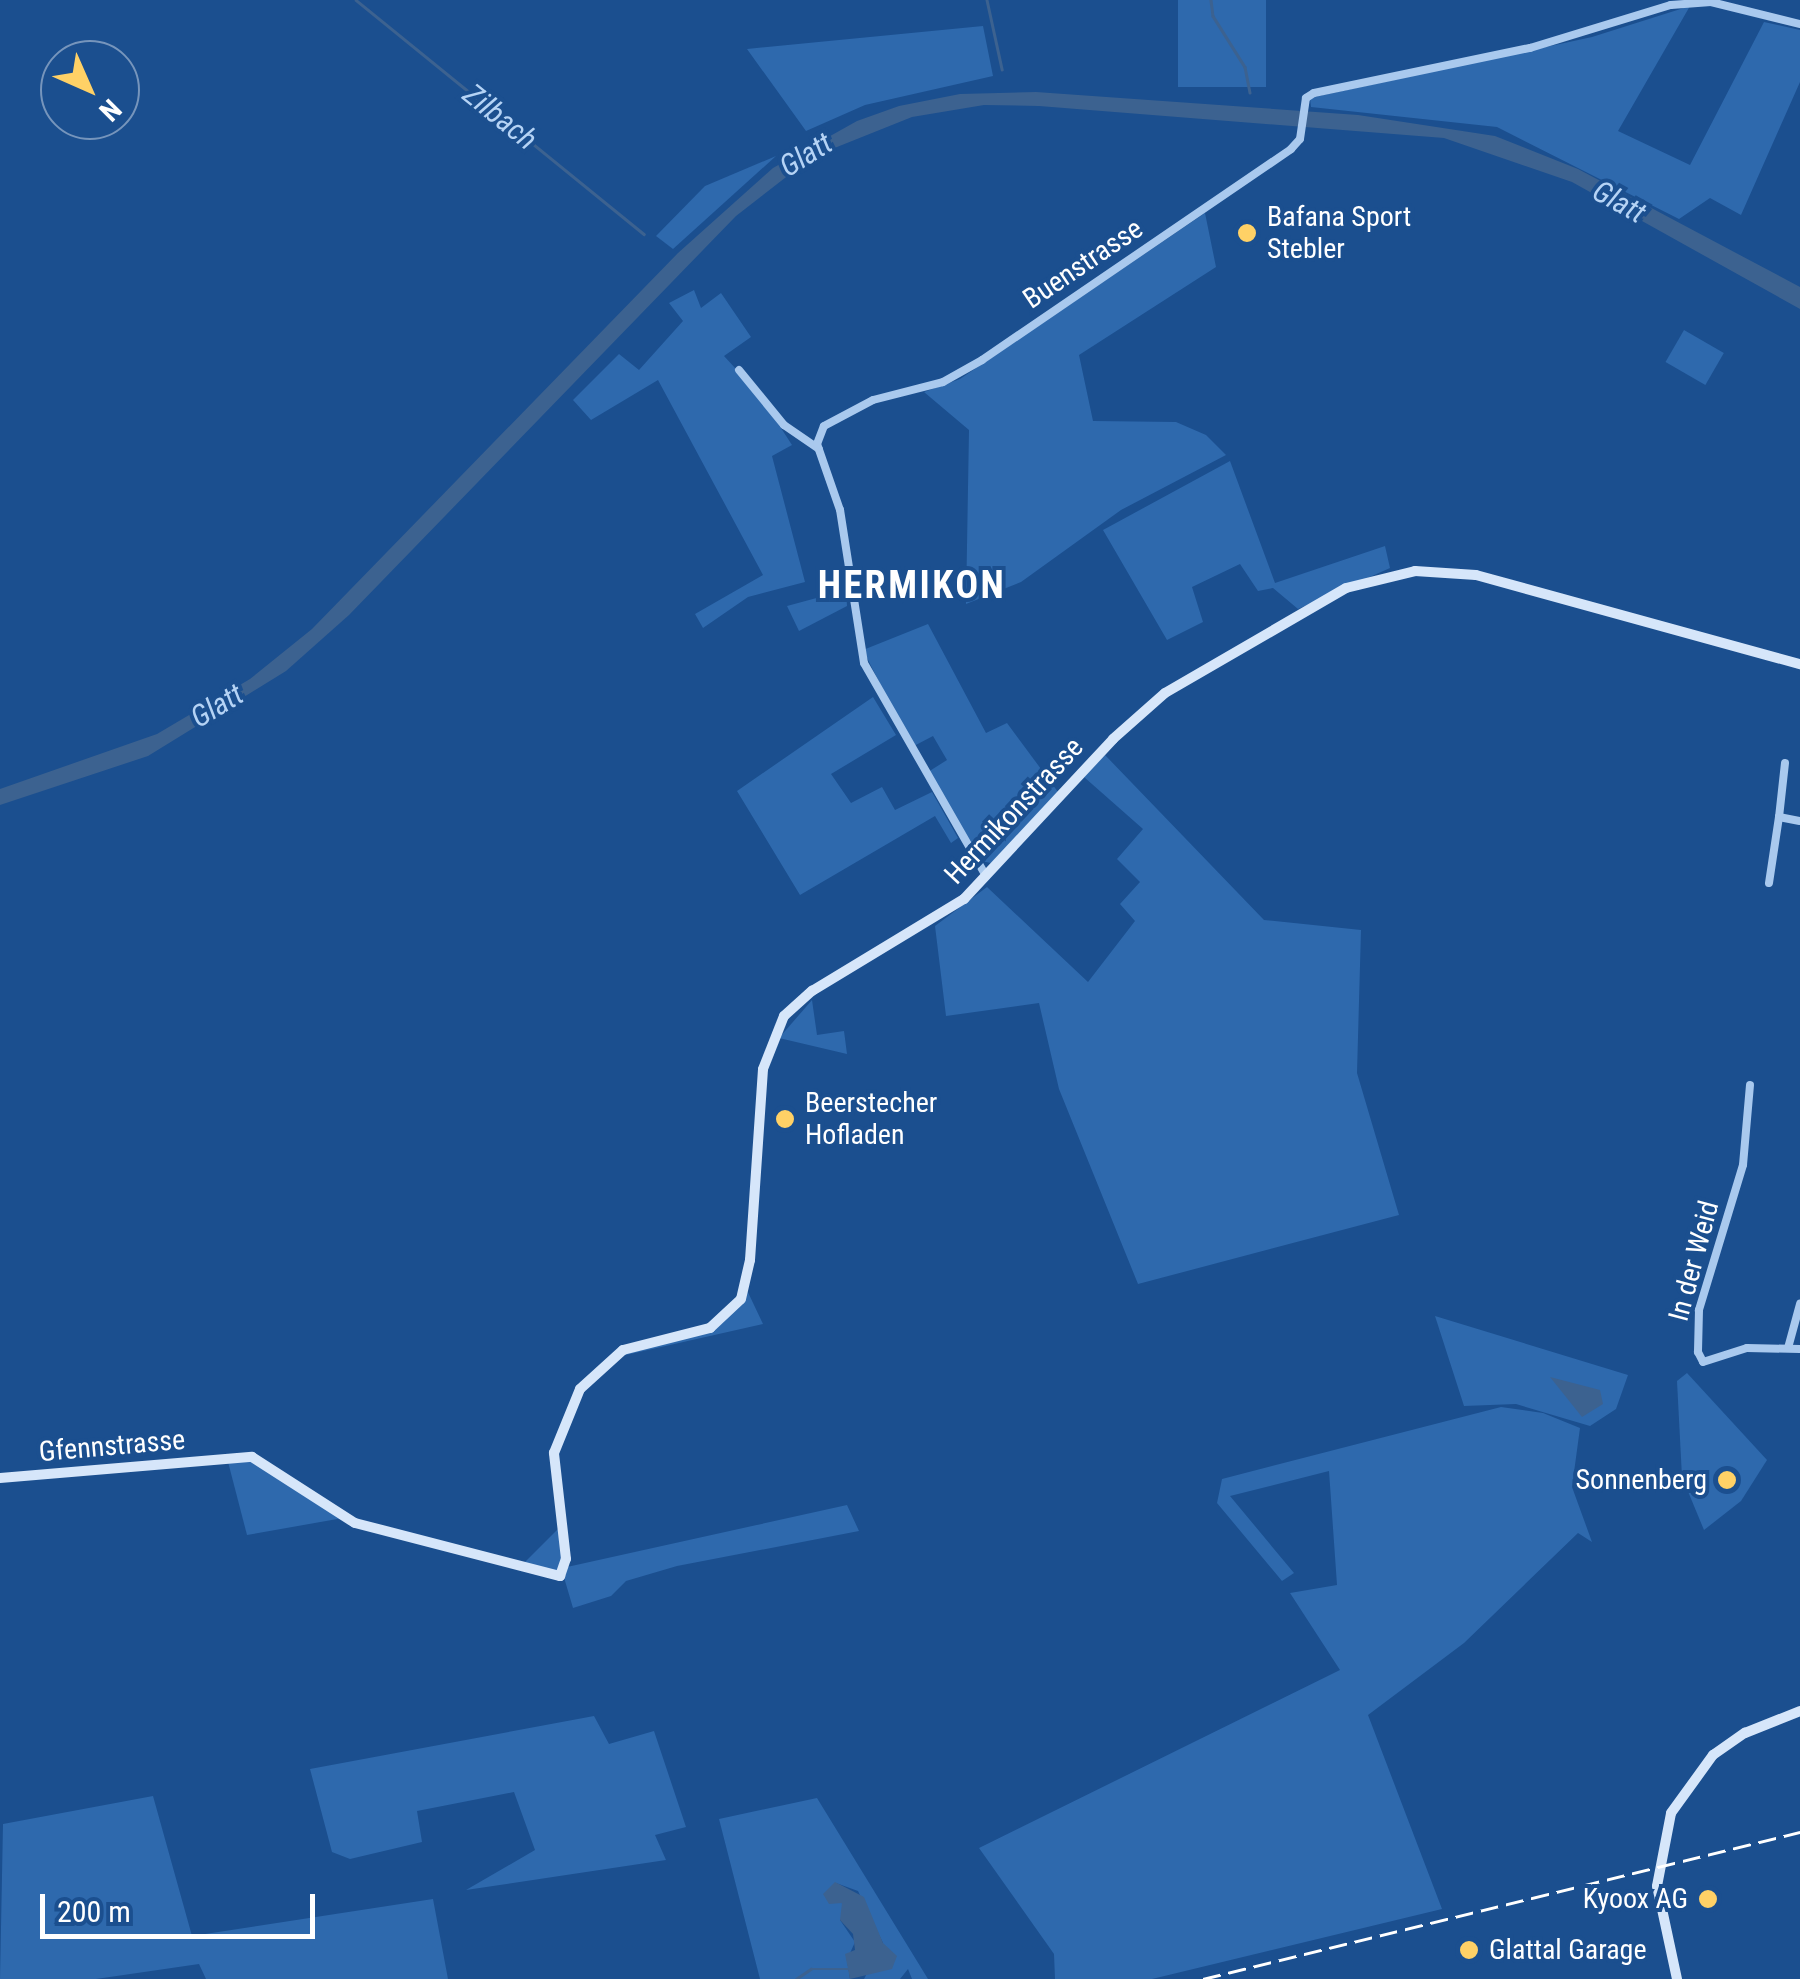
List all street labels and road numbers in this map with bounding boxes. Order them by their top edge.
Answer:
street label: Buenstrasse [1017,212,1149,316]
street label: Hermikonstrasse [938,731,1090,891]
street label: In der Weid [1662,1197,1726,1325]
street label: Gfennstrasse [38,1423,186,1469]

